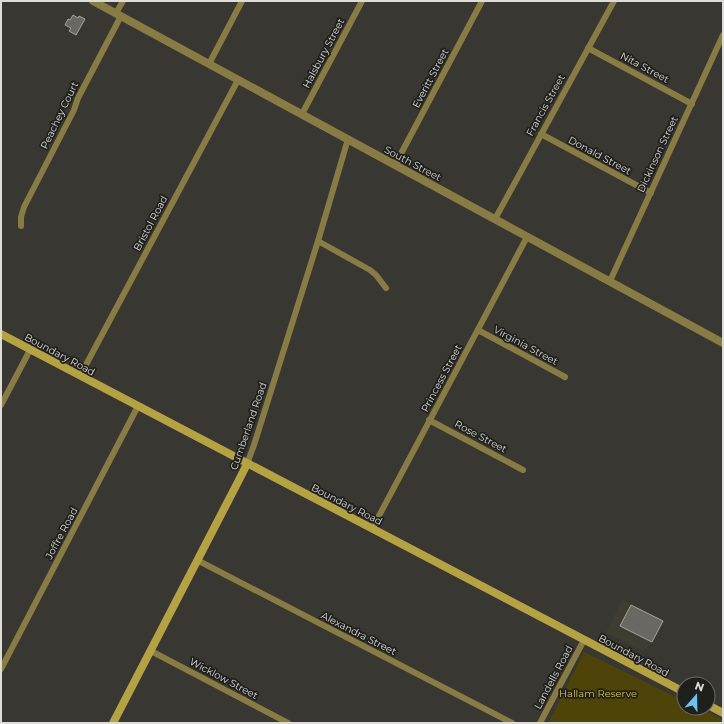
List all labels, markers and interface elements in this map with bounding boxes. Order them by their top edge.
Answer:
street label: Halsbury Street [300,16,347,90]
street label: Everitt Street [409,46,452,110]
street label: Nita Street [618,49,671,86]
street label: Francis Street [523,72,568,138]
street label: Peachey Court [38,79,81,151]
street label: Dickinson Street [634,114,681,194]
street label: Donald Street [566,133,634,177]
street label: South Street [382,143,444,184]
street label: Bristol Road [130,193,170,253]
street label: Virginia Street [491,323,560,368]
street label: Boundary Road [22,330,97,379]
street label: Princess Street [418,342,465,414]
street label: Cumberland Road [227,381,270,472]
street label: Rose Street [452,417,509,456]
street label: Boundary Road [309,481,385,528]
street label: Joffre Road [42,505,81,562]
street label: Alexandra Street [319,609,399,658]
street label: Boundary Road [596,631,671,680]
street label: Landells Road [531,643,576,711]
street label: Wicklow Street [187,655,260,702]
north arrow [676,676,716,716]
text: N [693,679,706,695]
park label: Hallam Reserve [559,687,637,700]

